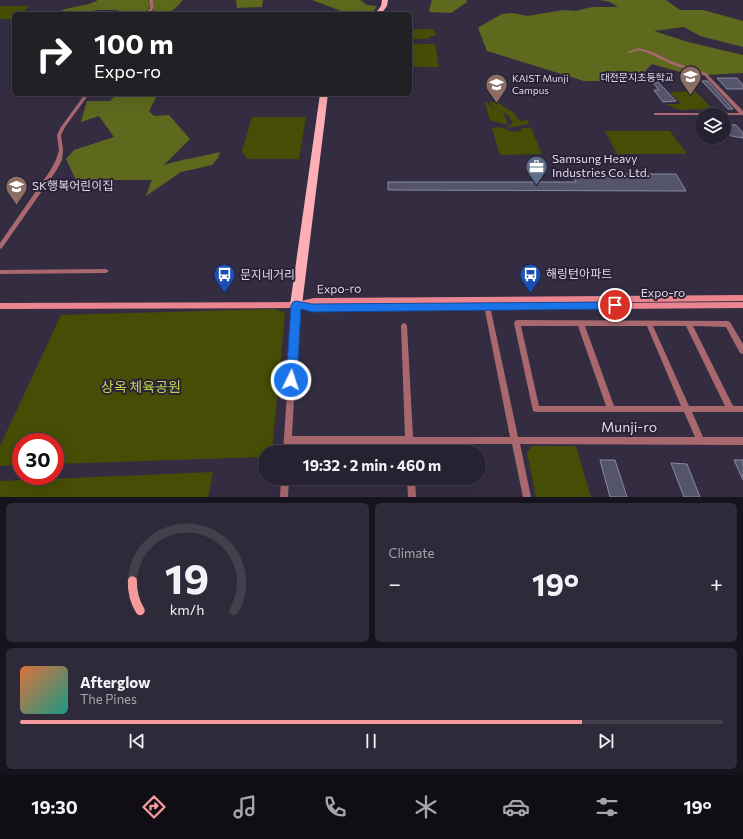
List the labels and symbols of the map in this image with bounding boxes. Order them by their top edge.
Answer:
school or university icon: 대전문지초등학교 [677,64,703,97]
school or university icon: KAIST Munji Campus [483,71,509,104]
place label: 대전문지초등학교 [600,71,674,83]
place label: KAIST Munji Campus [512,72,568,96]
place label: Samsung Heavy Industries Co. Ltd. [552,151,650,179]
office icon: Samsung Heavy Industries Co. Ltd. [523,153,549,186]
school or university icon: SK행복어린이집 [3,173,29,206]
place label: SK행복어린이집 [32,178,113,192]
bus stop icon: 해링턴아파트 [518,261,544,294]
bus stop icon: 문지네거리 [212,262,238,295]
place label: 해링턴아파트 [546,266,612,280]
place label: 문지네거리 [240,267,295,281]
street label: Expo-ro [317,281,361,295]
street label: Expo-ro [641,285,685,299]
pin [598,288,632,322]
position arrow [270,359,312,401]
park label: 상옥 체육공원 [101,378,181,395]
street label: Munji-ro [601,418,657,435]
speed limit sign: 30 [12,433,64,485]

